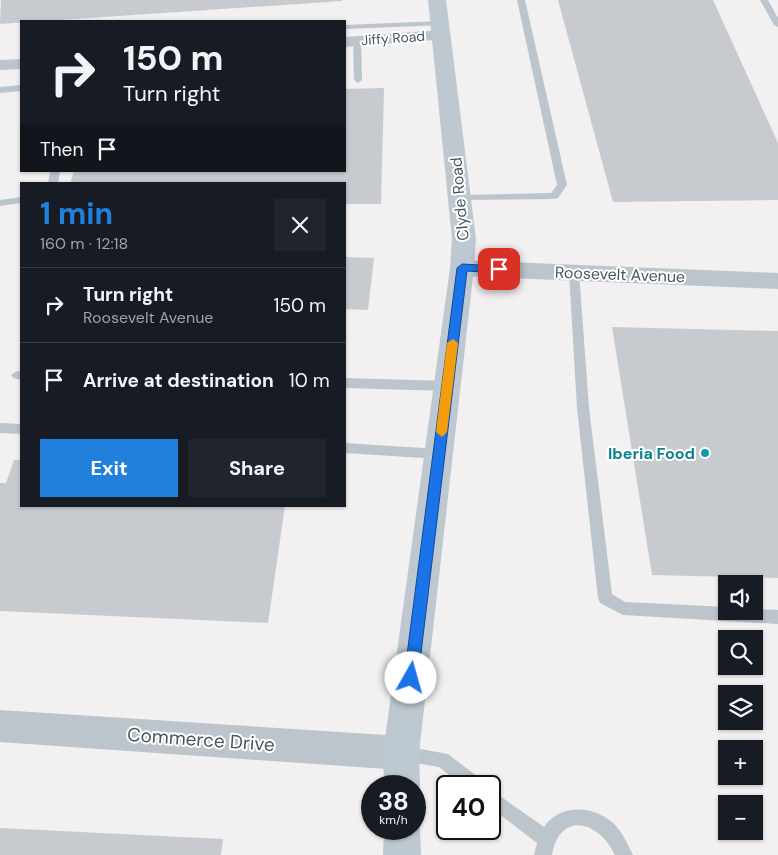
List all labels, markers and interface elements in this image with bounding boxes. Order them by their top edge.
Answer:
street label: Jiffy Road [360,27,426,49]
text: 150 m [123,35,223,81]
icon: right [40,40,105,105]
text: Turn right [123,79,220,108]
icon: arrive [93,135,121,163]
text: Then [40,137,83,162]
street label: Clyde Road [445,156,474,242]
text: 1 min [40,194,113,233]
button: close [274,199,326,251]
text: 160 m · 12:18 [40,233,128,254]
pin [478,248,520,290]
icon: arrive [485,255,513,283]
street label: Roosevelt Avenue [554,262,686,287]
text: Turn right [83,282,173,307]
icon: right [40,291,68,319]
text: 150 m [274,293,326,318]
text: Roosevelt Avenue [83,307,213,328]
icon: arrive [40,366,68,394]
text: Arrive at destination [83,368,274,393]
text: 10 m [289,368,330,393]
button: Exit [40,439,178,497]
button: Share [188,439,326,497]
place label: Iberia Food [608,443,695,464]
marker: Iberia Food [699,447,711,459]
map controls [718,575,763,840]
button: sound [718,575,763,620]
button: search [718,630,763,675]
position arrow [384,651,436,703]
button: layers [718,685,763,730]
street label: Commerce Drive [126,722,276,757]
button: + [718,740,763,785]
speed limit sign: 40 [436,775,501,840]
text: 38 [378,785,409,818]
button: − [718,795,763,840]
text: km/h [379,812,408,828]

